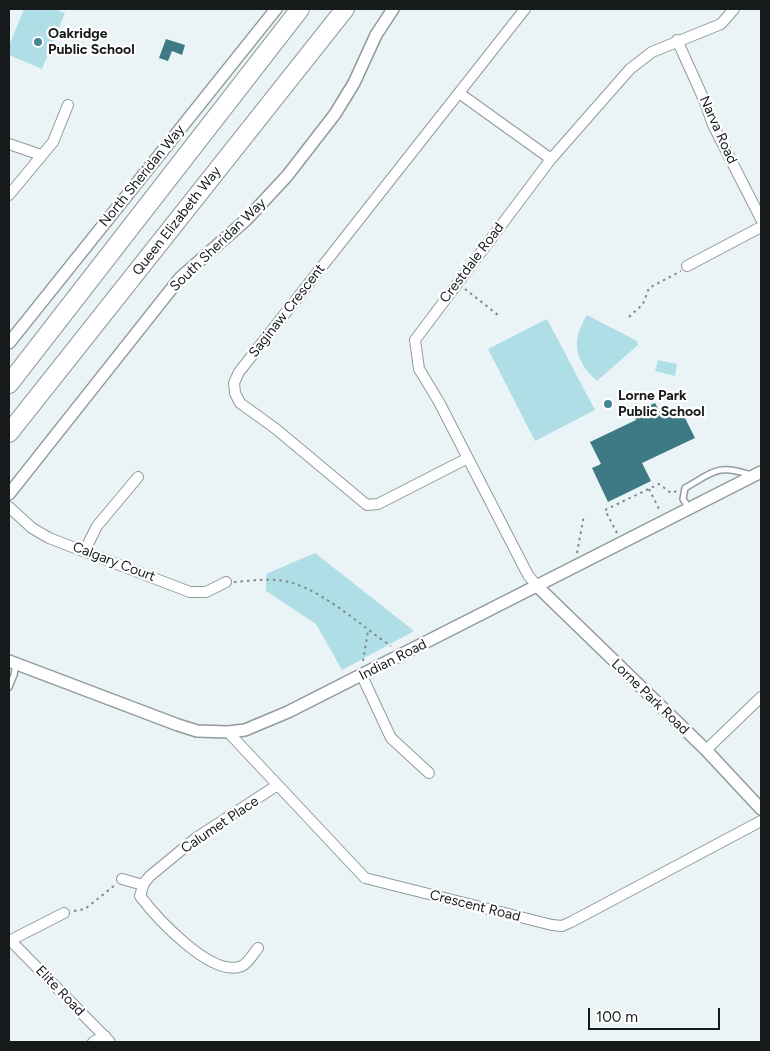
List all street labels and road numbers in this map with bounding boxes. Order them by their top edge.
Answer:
street label: Narva Road [696,93,740,167]
street label: North Sheridan Way [96,122,188,230]
street label: Queen Elizabeth Way [129,163,225,279]
street label: South Sheridan Way [166,195,270,295]
street label: Crestdale Road [436,220,508,306]
street label: Saginaw Crescent [245,261,329,361]
street label: Calgary Court [70,539,158,585]
street label: Indian Road [356,636,430,684]
street label: Lorne Park Road [608,656,692,738]
street label: Calumet Place [178,793,262,857]
street label: Crescent Road [428,887,522,925]
street label: Elite Road [32,962,88,1020]

